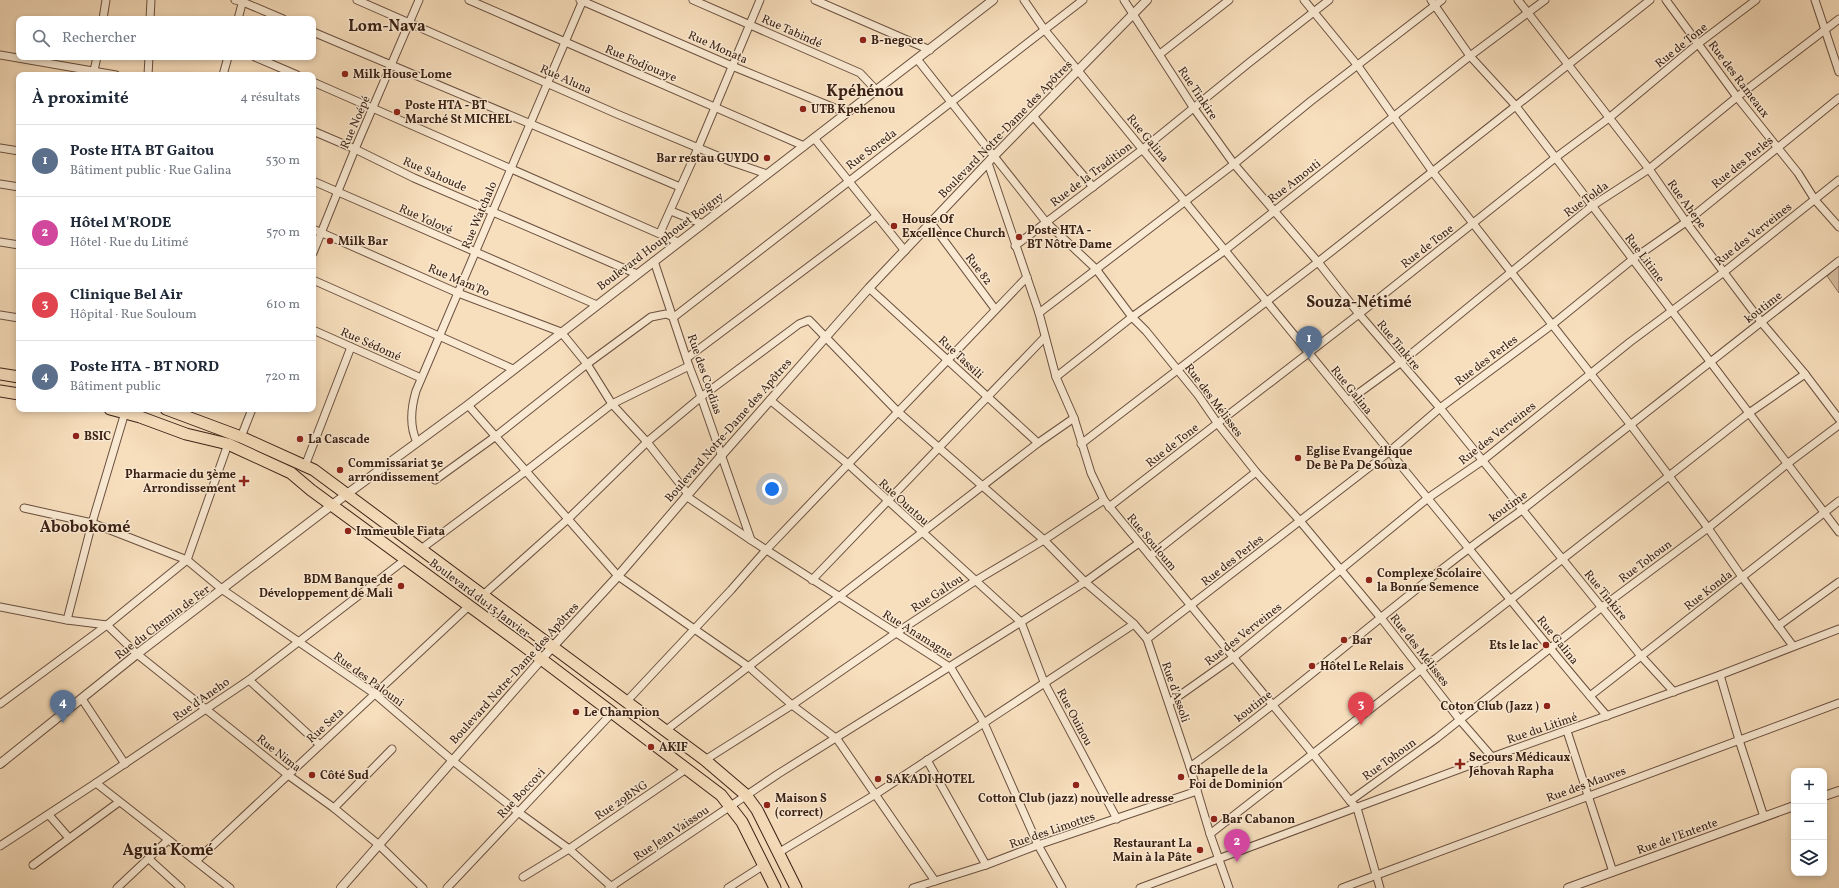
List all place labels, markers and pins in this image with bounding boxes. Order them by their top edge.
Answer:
place label: B-negoce [871,33,923,49]
marker: B-negoce [858,35,868,45]
place label: Milk House Lome [353,67,452,83]
marker: Milk House Lome [340,69,350,79]
place label: Poste HTA - BT Marché St MICHEL [405,98,513,128]
place label: UTB Kpehenou [811,102,896,118]
marker: UTB Kpehenou [798,104,808,114]
marker: Poste HTA - BT Marché St MICHEL [392,107,402,117]
place label: Bar restau GUYDO [656,151,759,167]
marker: Bar restau GUYDO [762,153,772,163]
place label: House Of Excellence Church [902,212,1006,242]
marker: House Of Excellence Church [889,221,899,231]
place label: Poste HTA - BT Nôtre Dame [1027,223,1112,253]
marker: Poste HTA - BT Nôtre Dame [1014,232,1024,242]
place label: Milk Bar [338,234,388,250]
marker: Milk Bar [325,236,335,246]
pin: 1 [1296,326,1322,359]
place label: BSIC [84,429,111,445]
marker: BSIC [71,431,81,441]
place label: La Cascade [308,432,370,448]
marker: La Cascade [295,434,305,444]
place label: Eglise Evangélique De Bè Pa De Souza [1306,444,1413,474]
marker: Eglise Evangélique De Bè Pa De Souza [1293,453,1303,463]
place label: Commissariat 3e arrondissement [348,456,443,486]
marker: Commissariat 3e arrondissement [335,465,345,475]
place label: Pharmacie du 3ème Arrondissement [125,467,236,497]
marker: Pharmacie du 3ème Arrondissement [239,476,249,486]
place label: Immeuble Fiata [356,524,446,540]
marker: Immeuble Fiata [343,526,353,536]
place label: Complexe Scolaire la Bonne Semence [1377,566,1482,596]
place label: BDM Banque de Développement de Mali [259,572,393,602]
marker: Complexe Scolaire la Bonne Semence [1364,575,1374,585]
marker: BDM Banque de Développement de Mali [396,581,406,591]
place label: Bar [1352,633,1373,649]
marker: Bar [1339,635,1349,645]
place label: Ets le lac [1489,638,1538,654]
marker: Ets le lac [1541,640,1551,650]
place label: Hôtel Le Relais [1320,659,1404,675]
marker: Hôtel Le Relais [1307,661,1317,671]
pin: 4 [50,690,76,723]
pin: 3 [1348,692,1374,725]
place label: Coton Club (Jazz ) [1441,699,1539,715]
marker: Coton Club (Jazz ) [1542,701,1552,711]
place label: Le Champion [584,705,660,721]
marker: Le Champion [571,707,581,717]
place label: AKIF [659,740,688,756]
marker: AKIF [646,742,656,752]
place label: Secours Médicaux Jehovah Rapha [1468,750,1571,780]
marker: Secours Médicaux Jehovah Rapha [1454,758,1466,770]
place label: Chapelle de la Foi de Dominion [1189,763,1283,793]
place label: Côté Sud [320,768,370,784]
marker: Côté Sud [307,770,317,780]
place label: SAKADI HOTEL [886,772,975,788]
marker: Chapelle de la Foi de Dominion [1176,772,1186,782]
marker: SAKADI HOTEL [873,774,883,784]
marker: Cotton Club (jazz) nouvelle adresse [1071,780,1081,790]
place label: Maison S (correct) [775,791,827,821]
place label: Cotton Club (jazz) nouvelle adresse [978,791,1174,807]
marker: Maison S (correct) [762,800,772,810]
place label: Bar Cabanon [1222,812,1295,828]
marker: Bar Cabanon [1209,814,1219,824]
pin: 2 [1224,829,1250,862]
place label: Restaurant La Main à la Pâte [1113,836,1192,866]
marker: Restaurant La Main à la Pâte [1195,845,1205,855]

